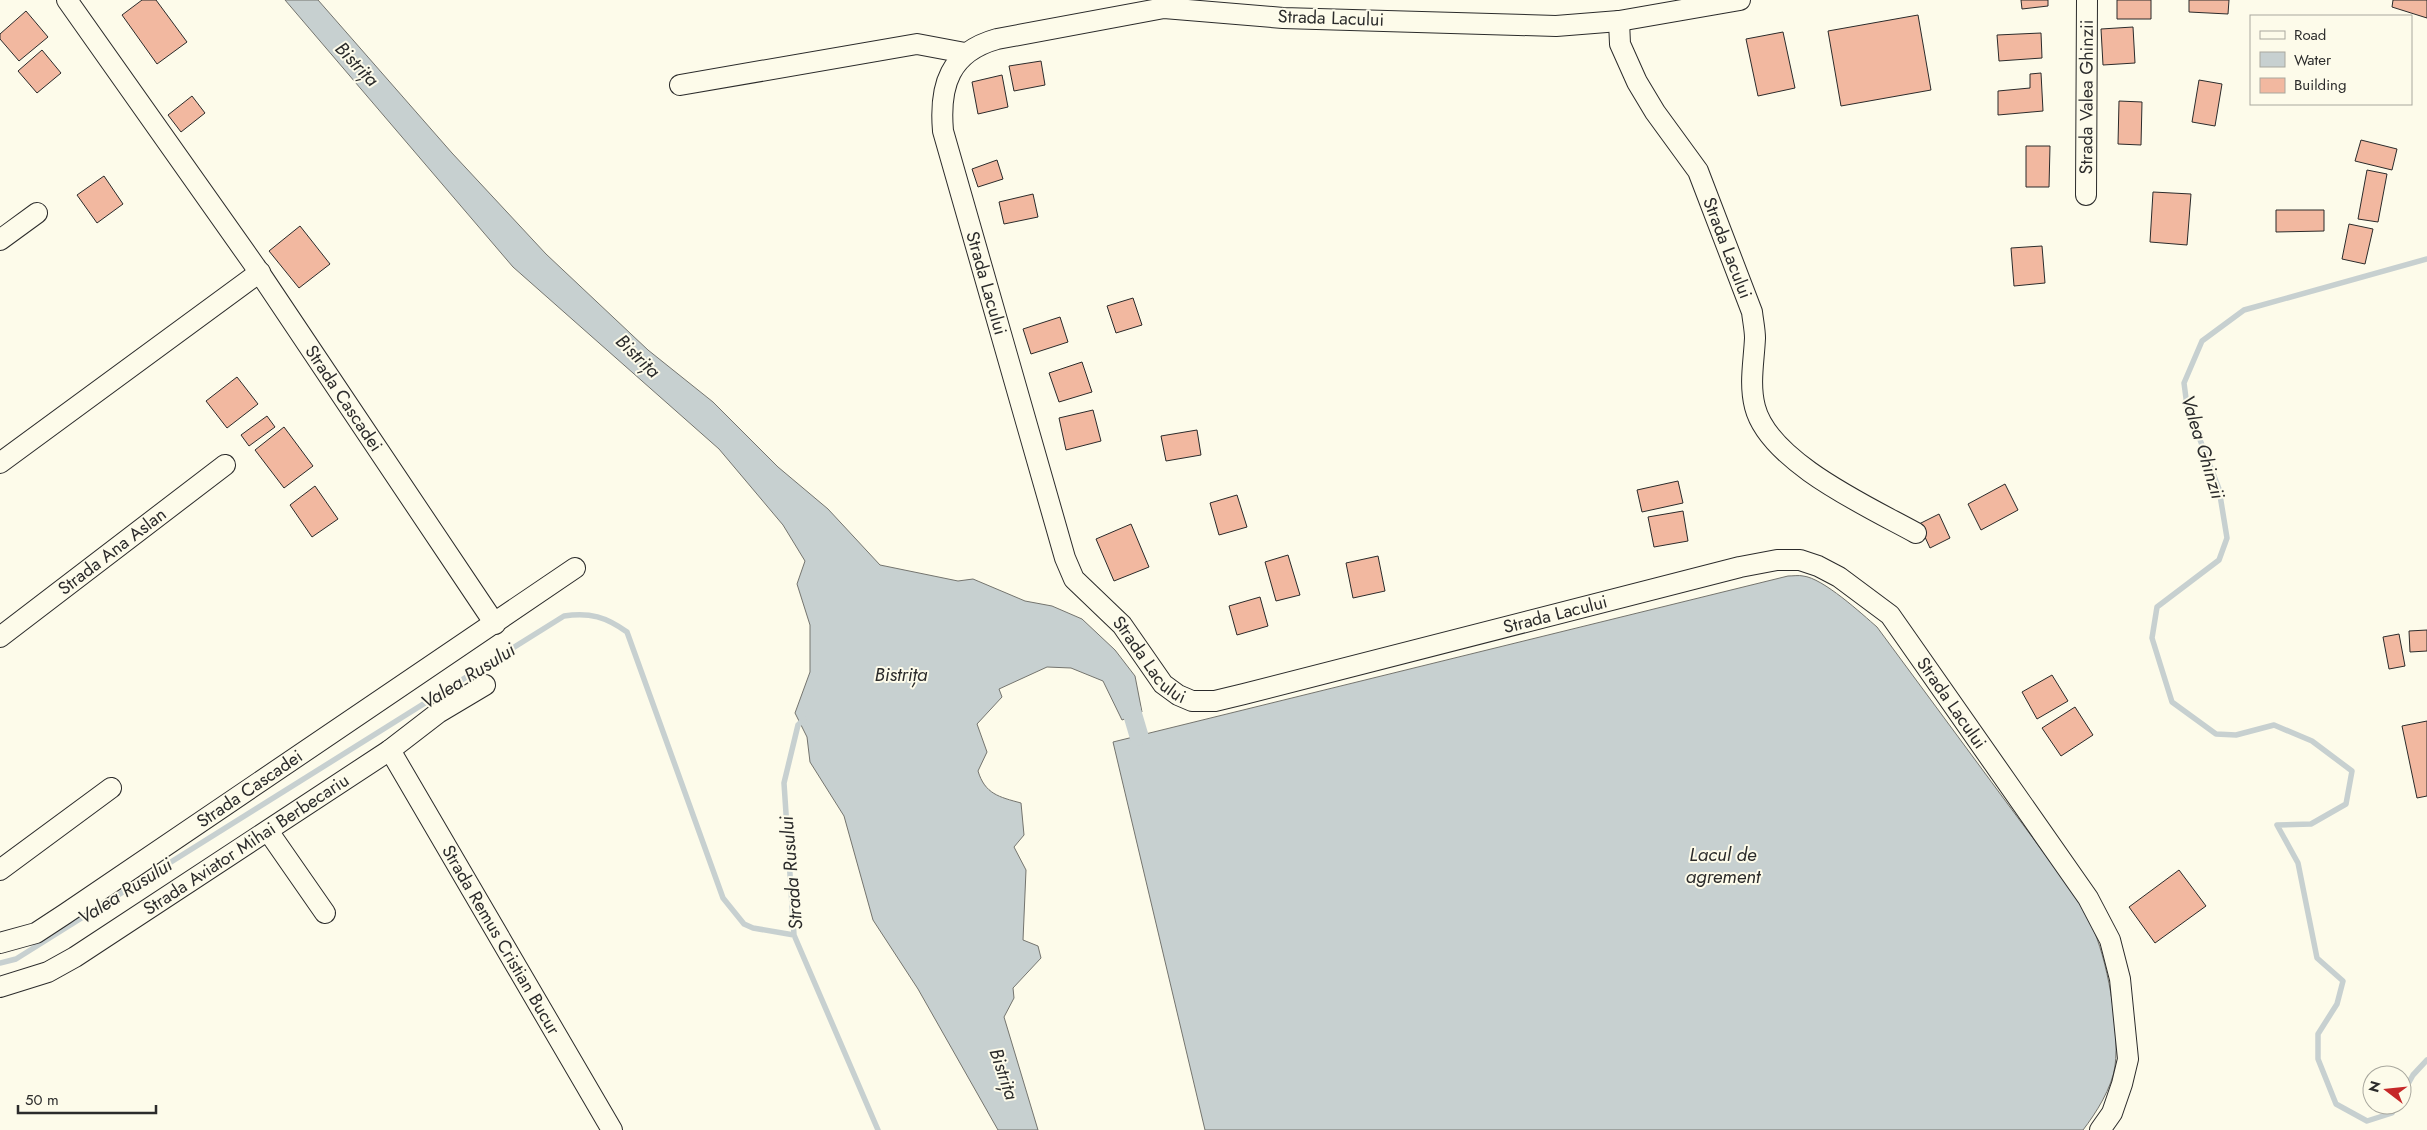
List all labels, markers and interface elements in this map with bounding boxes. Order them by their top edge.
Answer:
street label: Strada Lacului [1277,3,1385,33]
legend [2250,15,2412,105]
street label: Strada Valea Ghinzii [2073,19,2100,175]
text: Road [2294,24,2326,46]
water label: Bistrița [329,36,385,93]
text: Water [2294,49,2332,71]
text: Building [2294,74,2346,96]
street label: Strada Lacului [1696,194,1759,302]
street label: Strada Lacului [959,228,1014,338]
water label: Bistrița [610,328,667,384]
street label: Strada Cascadei [299,340,389,457]
water label: Valea Ghinzii [2174,392,2232,503]
street label: Strada Ana Aslan [52,501,172,601]
street label: Strada Lacului [1500,589,1610,640]
street label: Strada Lacului [1107,610,1190,710]
water label: Valea Rusului [416,636,521,716]
street label: Strada Lacului [1910,652,1993,754]
water label: Bistrița [875,661,928,688]
street label: Strada Cascadei [191,743,308,834]
street label: Strada Aviator Mihai Berbecariu [138,767,354,922]
water label: Strada Rusului [772,814,809,931]
street label: Strada Remus Cristian Bucur [435,840,567,1040]
water label: Lacul de agrement [1686,841,1762,890]
water label: Valea Rusului [73,851,178,931]
water label: Bistrița [983,1045,1026,1104]
north arrow [2362,1065,2412,1115]
text: N [2363,1078,2386,1095]
scale bar [18,1082,155,1114]
text: 50 m [25,1089,59,1111]

